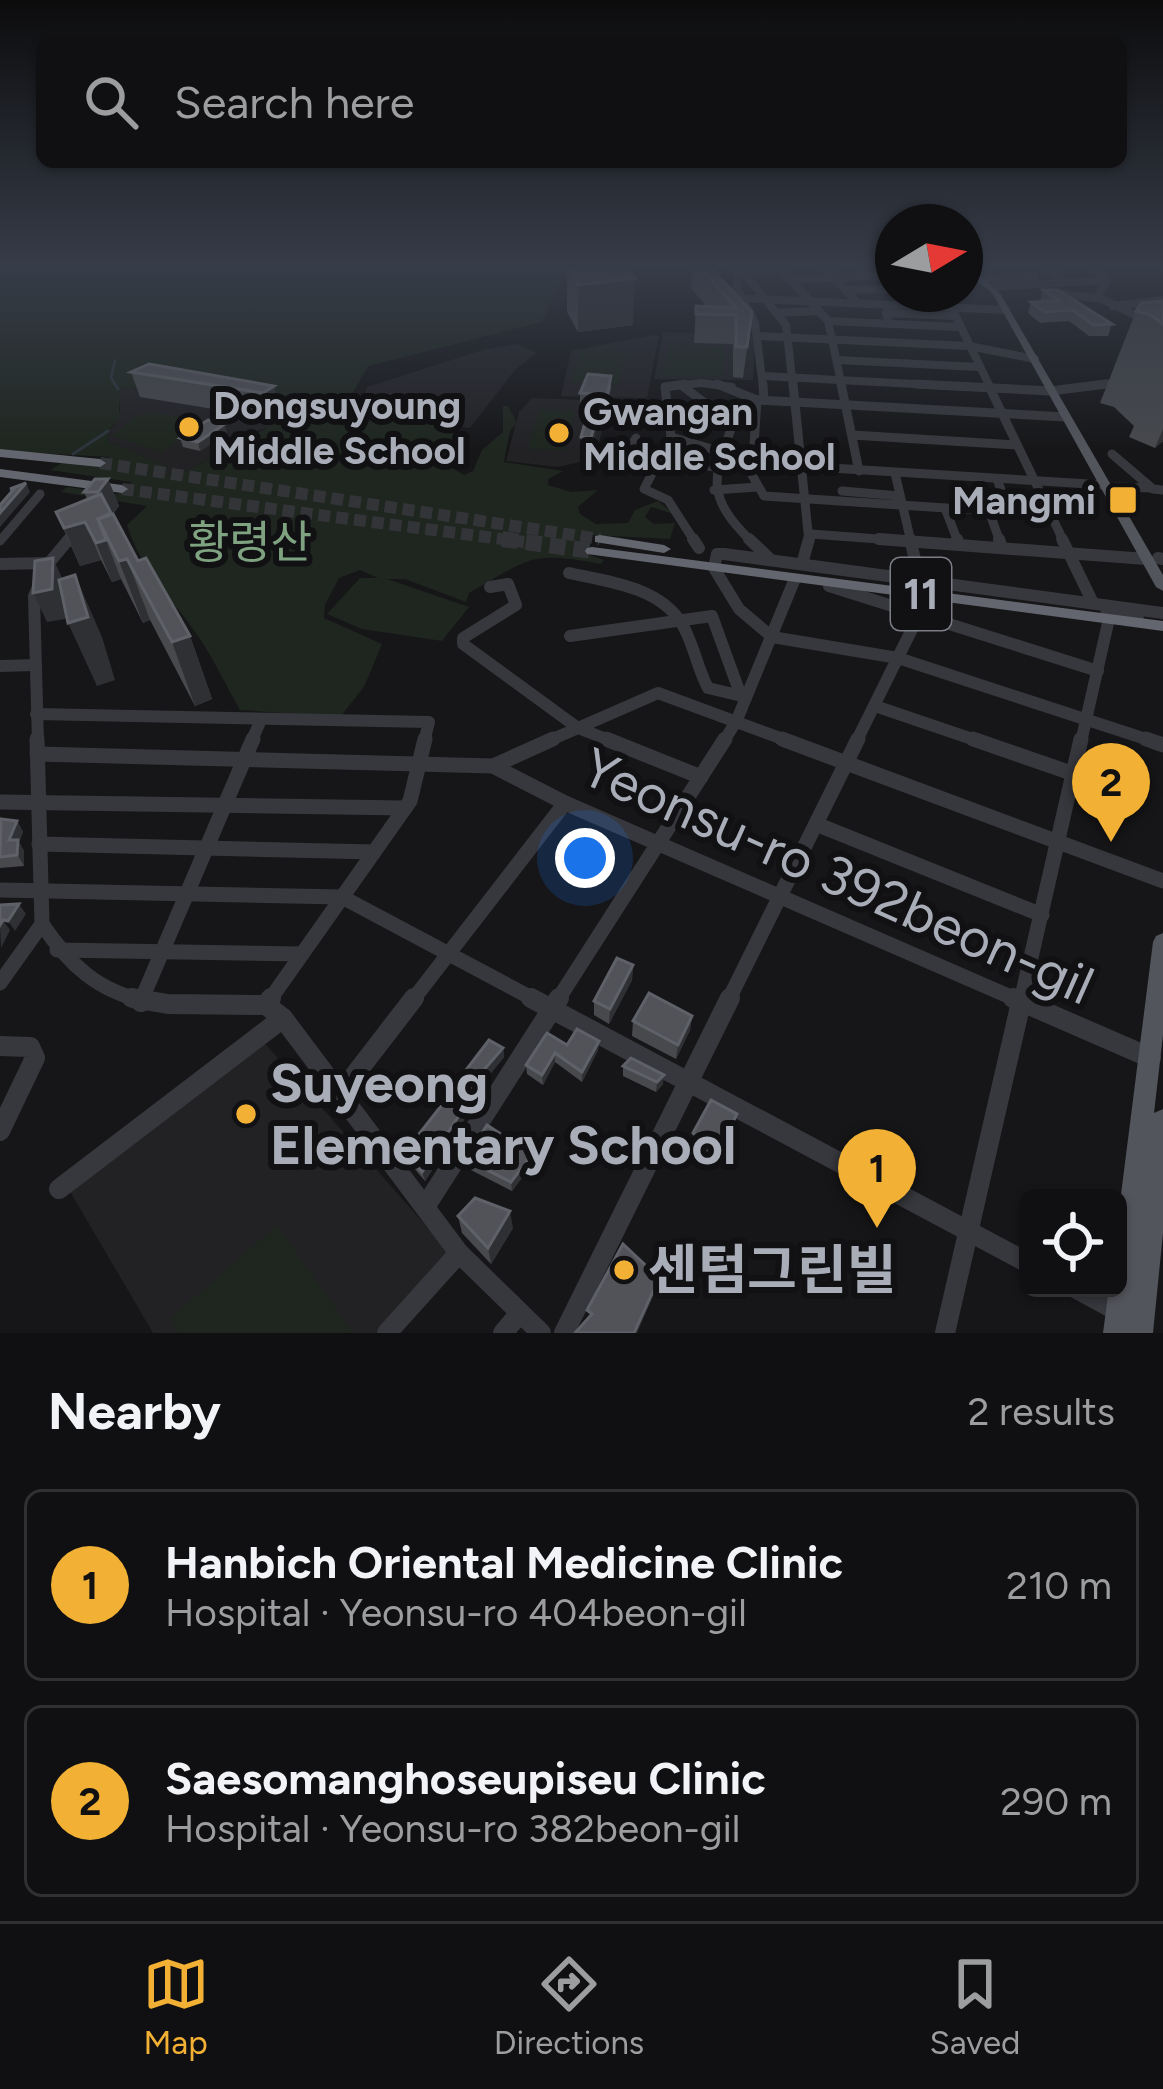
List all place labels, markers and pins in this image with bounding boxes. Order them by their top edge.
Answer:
place label: Dongsuyoung Middle School [213,382,466,474]
place label: Gwangan Middle School [583,388,836,480]
marker: Dongsuyoung Middle School [176,414,202,440]
marker: Gwangan Middle School [546,420,572,446]
place label: Mangmi [952,477,1096,524]
marker: Mangmi [1107,484,1139,516]
pin: 2 [1072,743,1150,842]
place label: Suyeong Elementary School [270,1051,736,1178]
marker: Suyeong Elementary School [233,1101,259,1127]
pin: 1 [838,1129,916,1228]
place label: 센텀그린빌 [648,1238,896,1303]
marker: 센텀그린빌 [611,1257,637,1283]

